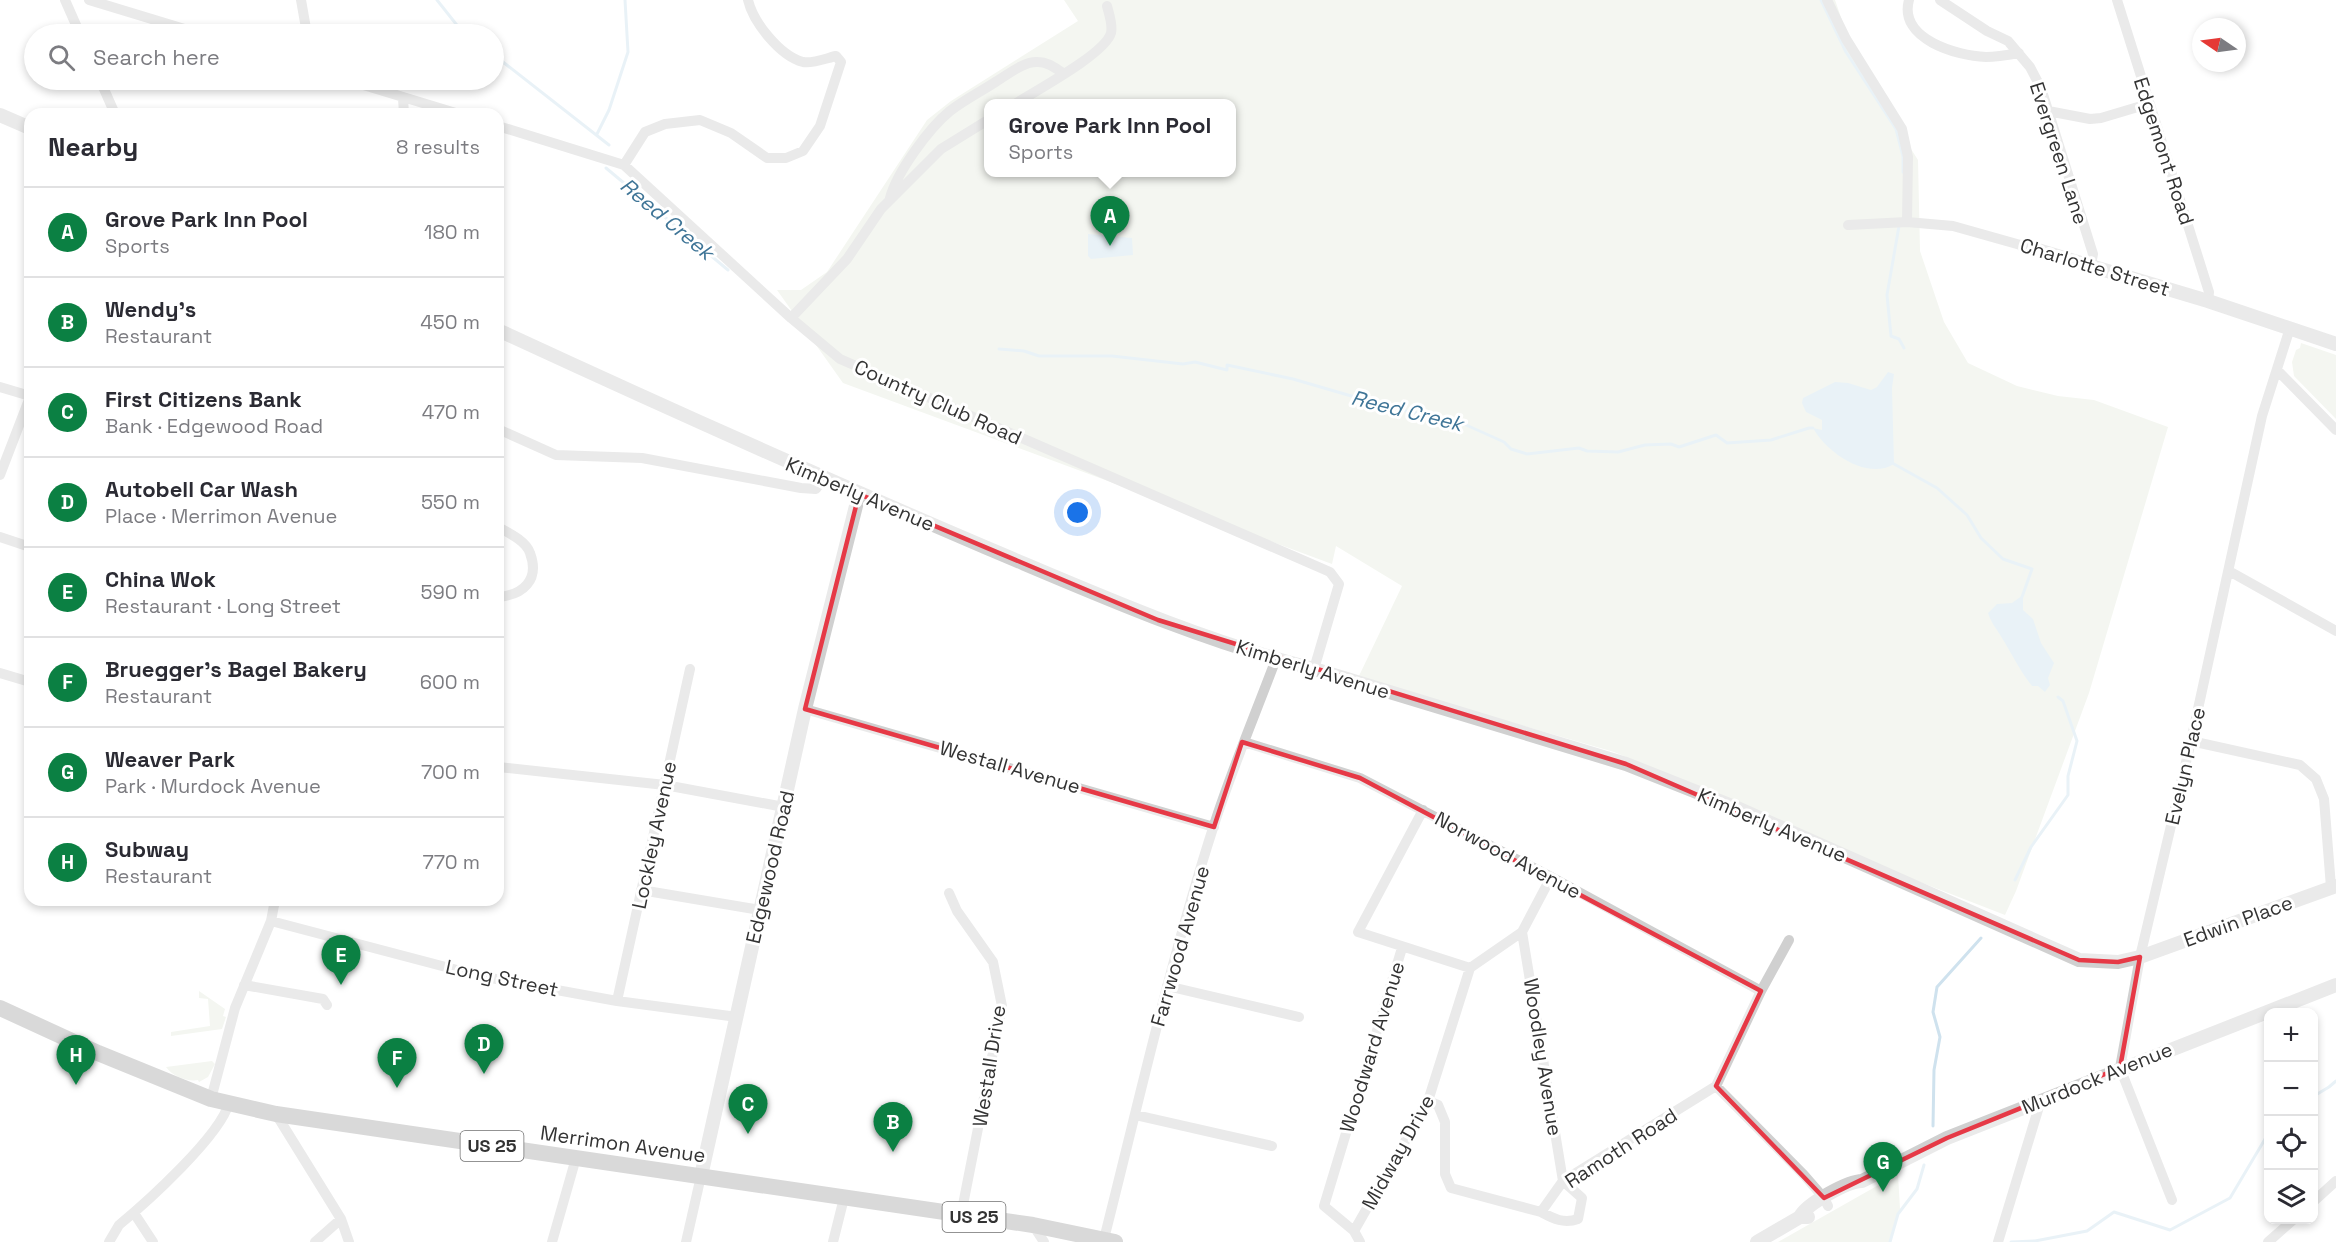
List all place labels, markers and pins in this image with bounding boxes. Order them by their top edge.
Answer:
pin: A [1090,196,1130,246]
pin: E [322,936,360,985]
pin: D [464,1024,504,1074]
pin: H [56,1036,96,1085]
pin: F [378,1038,416,1088]
pin: C [728,1084,768,1134]
pin: B [874,1102,912,1152]
pin: G [1864,1142,1902,1192]

